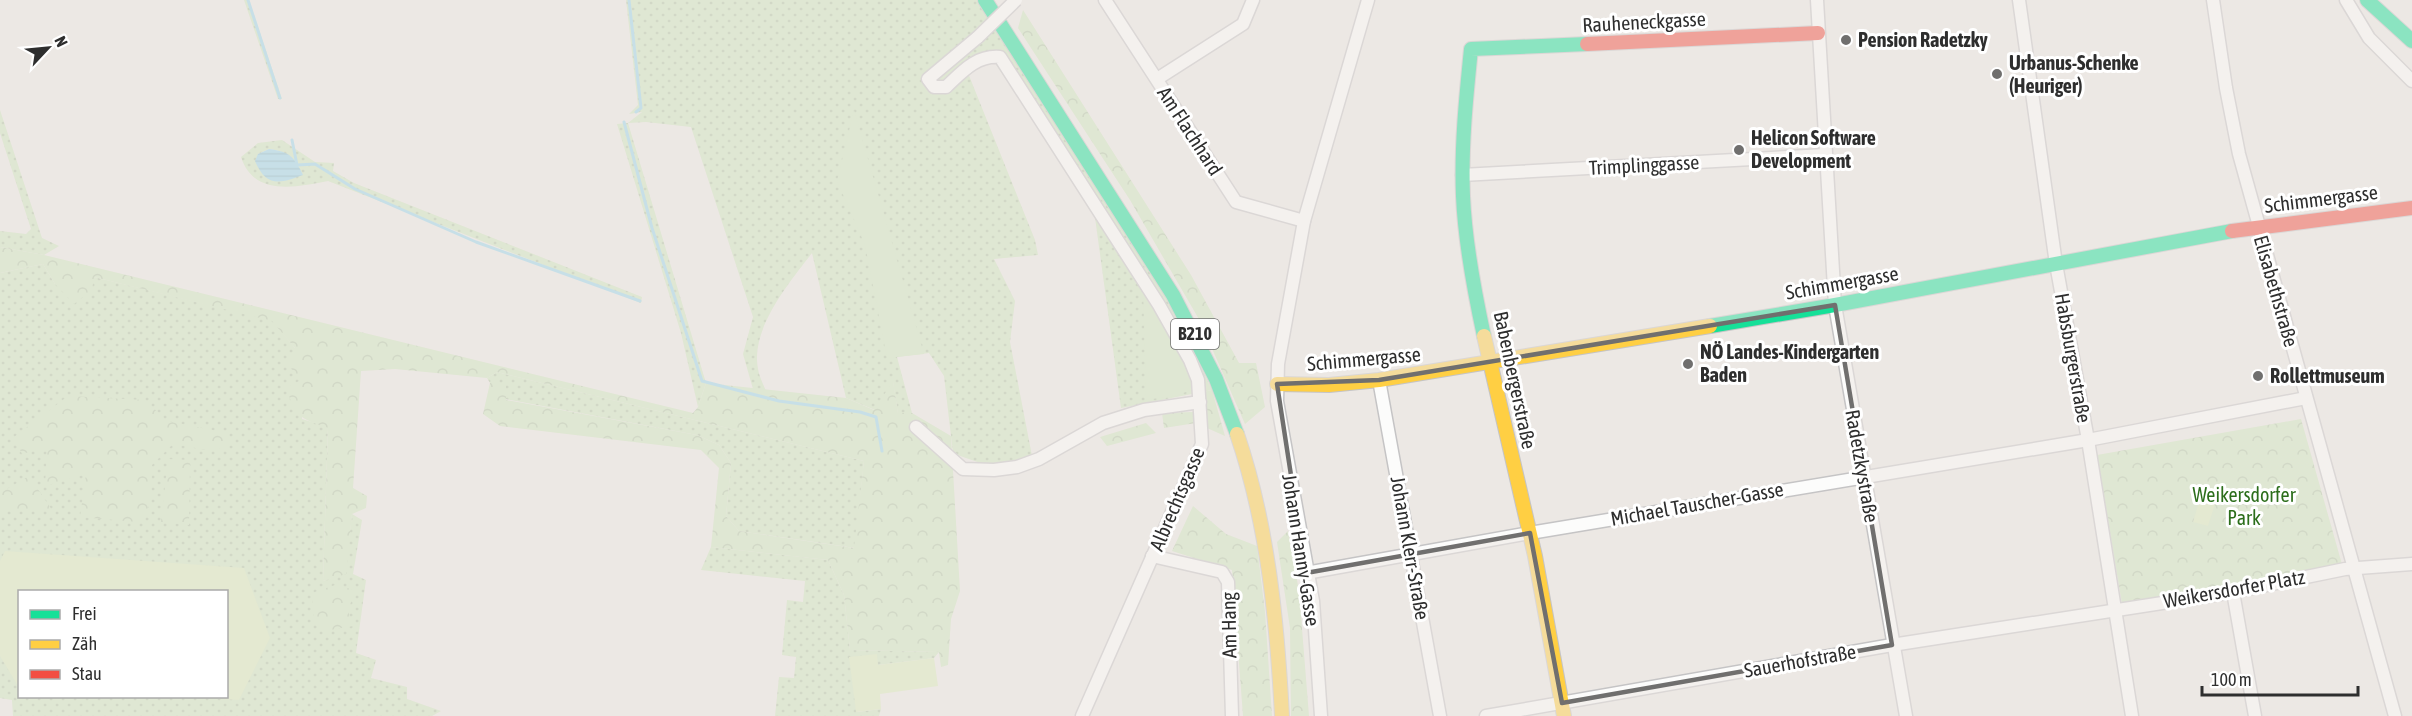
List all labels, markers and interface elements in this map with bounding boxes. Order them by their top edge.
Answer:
street label: Rauheneckgasse [1582,7,1706,36]
north arrow [18,18,78,78]
place label: Pension Radetzky [1858,28,1988,51]
text: N [51,33,72,50]
marker: Pension Radetzky [1839,33,1853,47]
place label: Urbanus-Schenke (Heuriger) [2009,51,2139,97]
marker: Urbanus-Schenke (Heuriger) [1990,67,2004,81]
street label: Am Flachhard [1153,82,1228,179]
place label: Helicon Software Development [1751,126,1876,172]
marker: Helicon Software Development [1732,143,1746,157]
street label: Trimplinggasse [1588,150,1700,179]
street label: Schimmergasse [2263,180,2379,217]
street label: Elisabethstraße [2250,232,2303,349]
street label: Schimmergasse [1784,261,1900,304]
street label: Habsburgerstraße [2051,291,2096,425]
street label: Babenbergerstraße [1490,309,1541,451]
road number: B210 [1171,319,1219,349]
place label: NÖ Landes-Kindergarten Baden [1700,340,1879,386]
street label: Schimmergasse [1306,342,1422,375]
marker: NÖ Landes-Kindergarten Baden [1681,357,1695,371]
place label: Rollettmuseum [2270,364,2385,387]
marker: Rollettmuseum [2251,369,2265,383]
street label: Radetzkystraße [1841,408,1884,524]
street label: Albrechtsgasse [1144,444,1209,554]
street label: Johann Hanny-Gasse [1278,472,1325,628]
street label: Johann Klerr-Straße [1387,474,1434,621]
street label: Michael Tauscher-Gasse [1609,477,1785,530]
park label: Weikersdorfer Park [2192,483,2297,529]
street label: Weikersdorfer Platz [2161,565,2306,612]
legend [18,590,228,698]
street label: Am Hang [1216,591,1241,658]
text: Frei [72,603,97,624]
text: Zäh [72,633,97,654]
street label: Sauerhofstraße [1742,639,1858,682]
scale bar [2202,659,2358,697]
text: Stau [72,663,102,684]
text: 100 m [2211,669,2252,690]

